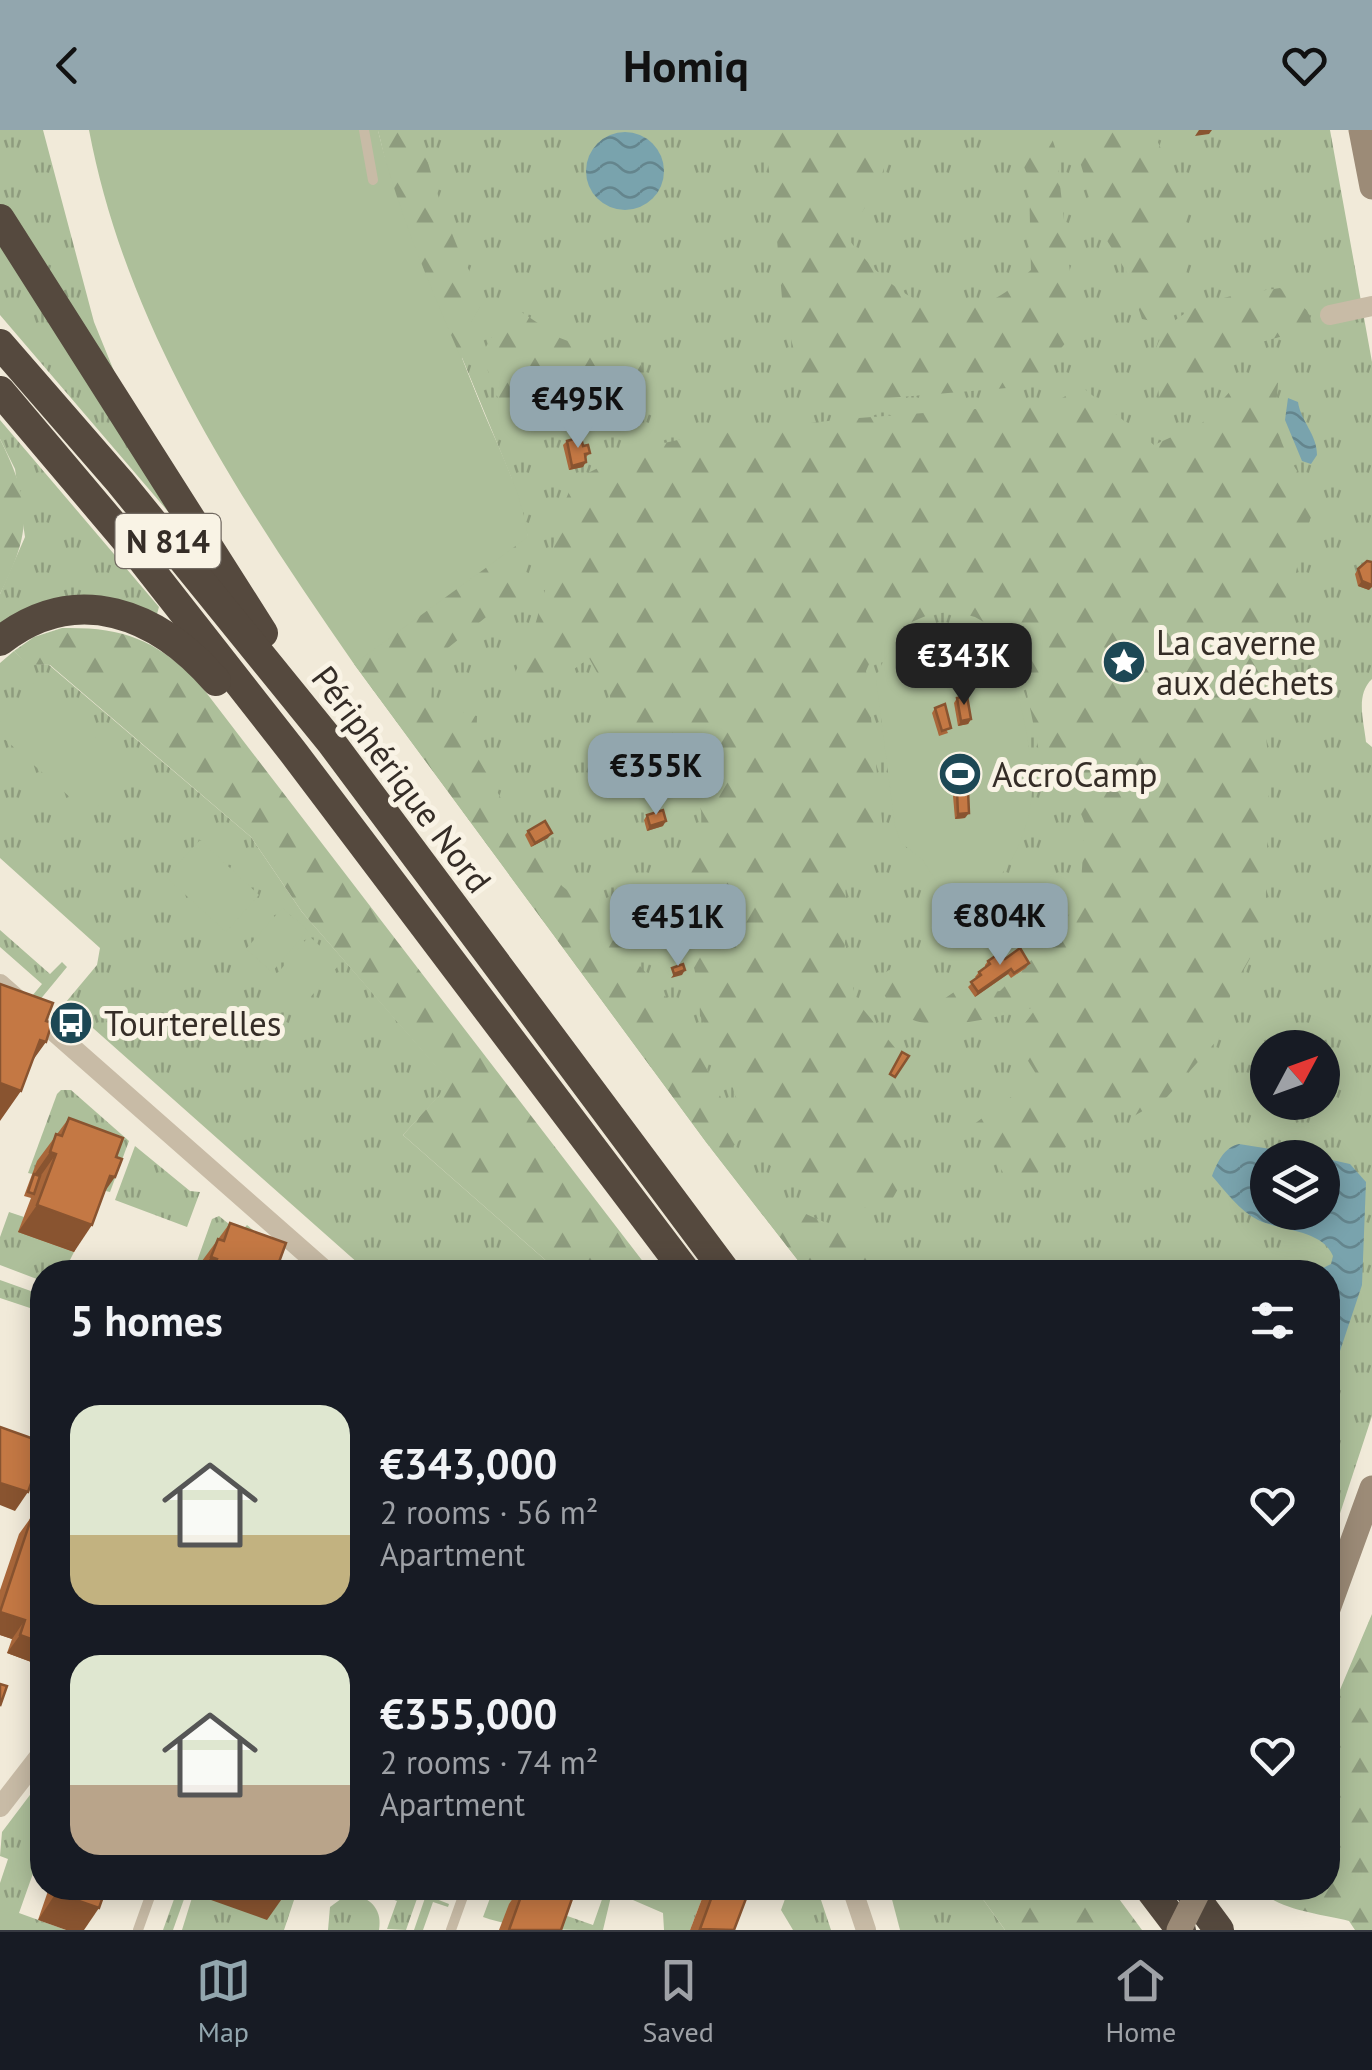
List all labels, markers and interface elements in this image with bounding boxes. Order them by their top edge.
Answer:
text: Homiq [623,36,749,94]
icon: back [40,38,95,93]
icon: heart [1277,38,1332,93]
pin: €495K [508,366,648,451]
text: €495K [532,377,624,419]
road number: N 814 [116,514,220,568]
place label: La caverne aux déchets [1156,619,1334,705]
pin: €343K [894,623,1034,708]
text: €343K [918,634,1010,676]
place icon: La caverne aux déchets [1101,639,1147,685]
street label: Périphérique Nord [302,656,502,902]
pin: €355K [586,733,726,818]
text: €355K [610,744,702,786]
sports icon: AccroCamp [937,751,983,797]
place label: AccroCamp [992,751,1158,797]
pin: €804K [930,883,1070,968]
pin: €451K [608,884,748,969]
text: €804K [954,894,1046,936]
text: €451K [632,895,724,937]
bus stop icon: Tourterelles [48,1000,94,1046]
place label: Tourterelles [104,1000,281,1046]
north arrow [1250,1030,1340,1120]
map controls [1250,1030,1340,1230]
button: layers [1250,1140,1340,1230]
text: 5 homes [70,1293,223,1348]
icon: filters [1245,1293,1300,1348]
text: €343,000 [380,1436,557,1491]
icon: home [150,1445,270,1565]
icon: heart [1245,1478,1300,1533]
text: 2 rooms · 56 m² [380,1491,598,1533]
text: Apartment [380,1533,525,1575]
text: €355,000 [380,1686,557,1741]
icon: home [150,1695,270,1815]
icon: heart [1245,1728,1300,1783]
text: 2 rooms · 74 m² [380,1741,598,1783]
text: Apartment [380,1783,525,1825]
tab: Map [196,1953,251,2050]
tab: Saved [642,1953,714,2050]
tab: Home [1105,1953,1176,2050]

